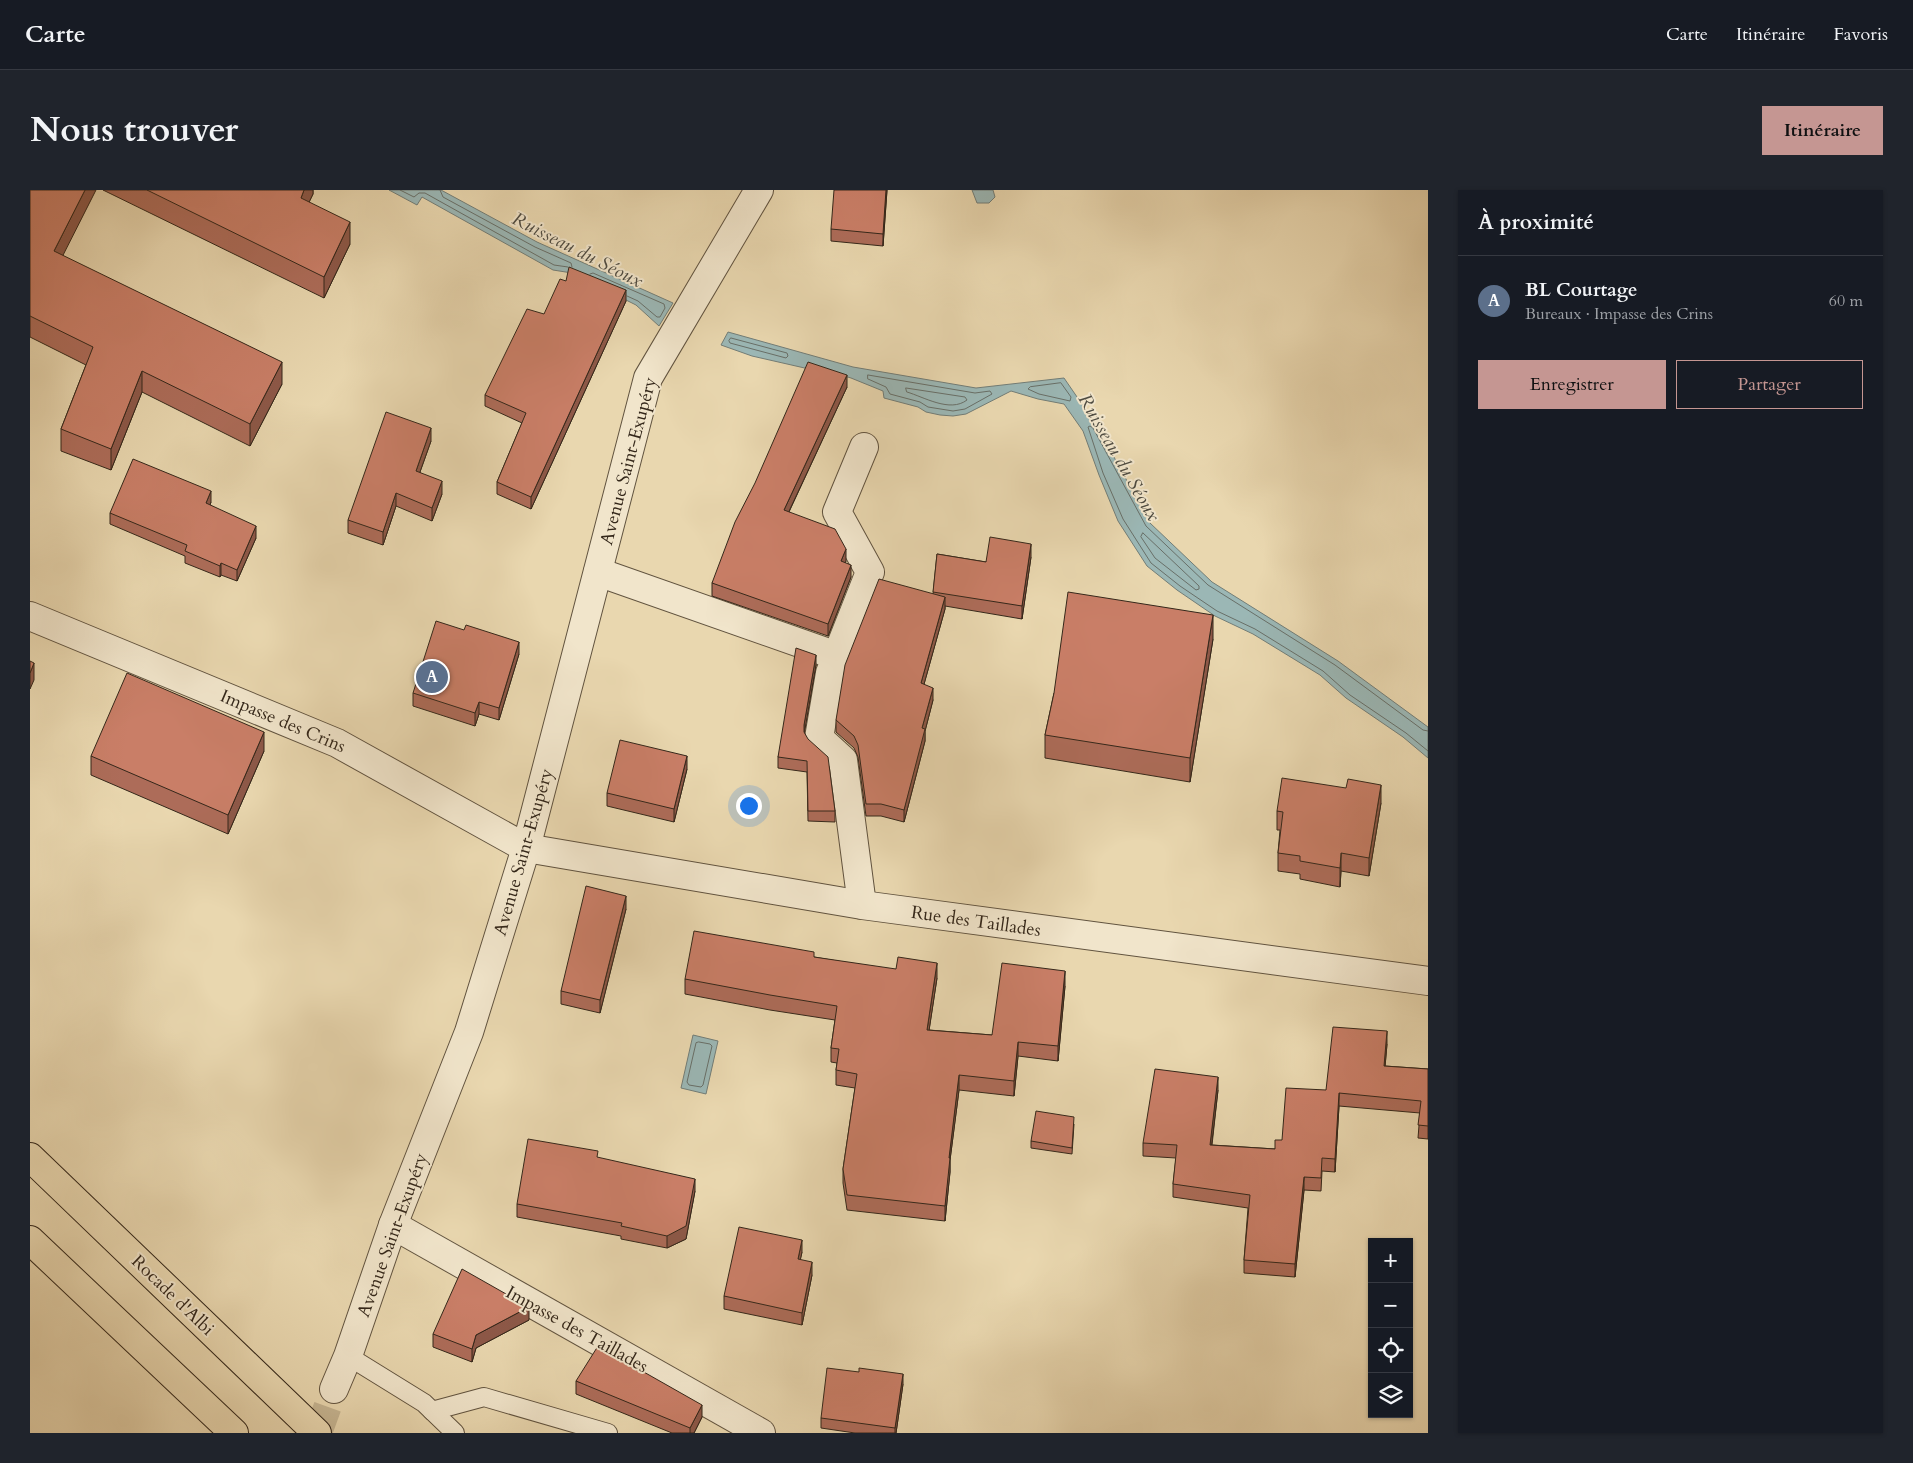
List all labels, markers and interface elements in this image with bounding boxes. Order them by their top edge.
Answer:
text: Carte [25,18,86,51]
text: Carte [1666,22,1708,47]
text: Itinéraire [1736,22,1805,47]
text: Favoris [1833,22,1888,47]
text: Nous trouver [30,106,238,154]
button: Itinéraire [1762,106,1883,155]
water label: Ruisseau du Séoux [508,206,648,294]
text: À proximité [1478,208,1594,237]
text: BL Courtage [1525,277,1637,303]
text: A [1488,290,1500,312]
text: 60 m [1829,290,1863,312]
text: Bureaux · Impasse des Crins [1525,303,1713,325]
button: Enregistrer [1478,360,1666,409]
button: Partager [1676,360,1863,409]
street label: Avenue Saint-Exupéry [594,374,663,548]
water label: Ruisseau du Séoux [1072,389,1167,527]
pin: A [416,658,448,696]
street label: Impasse des Crins [216,684,349,759]
street label: Avenue Saint-Exupéry [488,765,559,939]
your location [736,793,762,819]
street label: Rue des Taillades [909,900,1042,943]
street label: Avenue Saint-Exupéry [351,1149,434,1321]
map controls [1368,1238,1413,1418]
button: + [1368,1238,1413,1283]
street label: Rocade d'Albi [126,1249,220,1341]
street label: Impasse des Taillades [501,1280,652,1379]
button: − [1368,1283,1413,1328]
button: locate [1368,1328,1413,1373]
button: layers [1368,1373,1413,1418]

